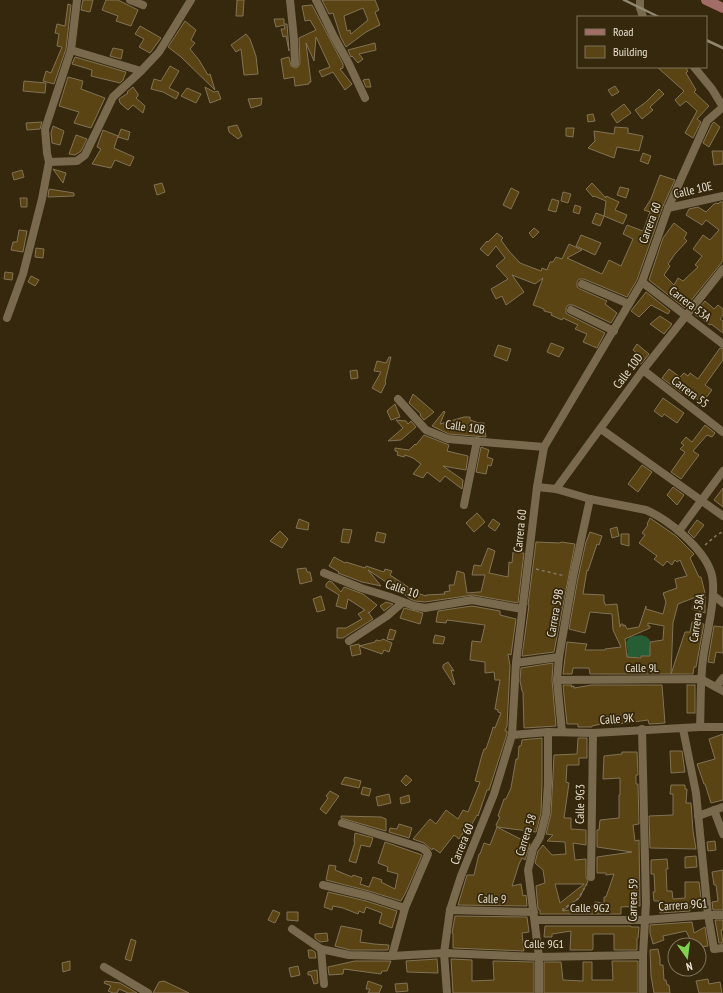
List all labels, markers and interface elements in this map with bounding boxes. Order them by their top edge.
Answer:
legend [577,16,707,68]
text: Road [613,24,633,39]
text: Building [613,44,648,59]
street label: Calle 10E [672,178,714,201]
street label: Carrera 60 [635,200,664,246]
street label: Carrera 53A [666,283,715,324]
street label: Calle 10D [609,350,646,391]
street label: Carrera 55 [669,373,712,411]
street label: Calle 10B [444,416,486,437]
street label: Carrera 60 [510,509,529,553]
street label: Calle 10 [384,576,421,601]
street label: Carrera 59B [543,587,566,638]
street label: Carrera 58A [686,592,707,643]
street label: Calle 9L [625,660,659,675]
street label: Calle 9K [599,710,635,727]
street label: Calle 9G3 [572,784,587,824]
street label: Carrera 58 [512,812,539,858]
street label: Carrera 60 [447,821,477,867]
street label: Carrera 59 [625,878,640,922]
street label: Calle 9 [477,891,507,906]
street label: Carrera 9G1 [658,895,708,914]
street label: Calle 9G2 [570,900,610,915]
street label: Calle 9G1 [524,936,564,951]
north arrow [667,937,707,977]
text: N [685,959,694,974]

